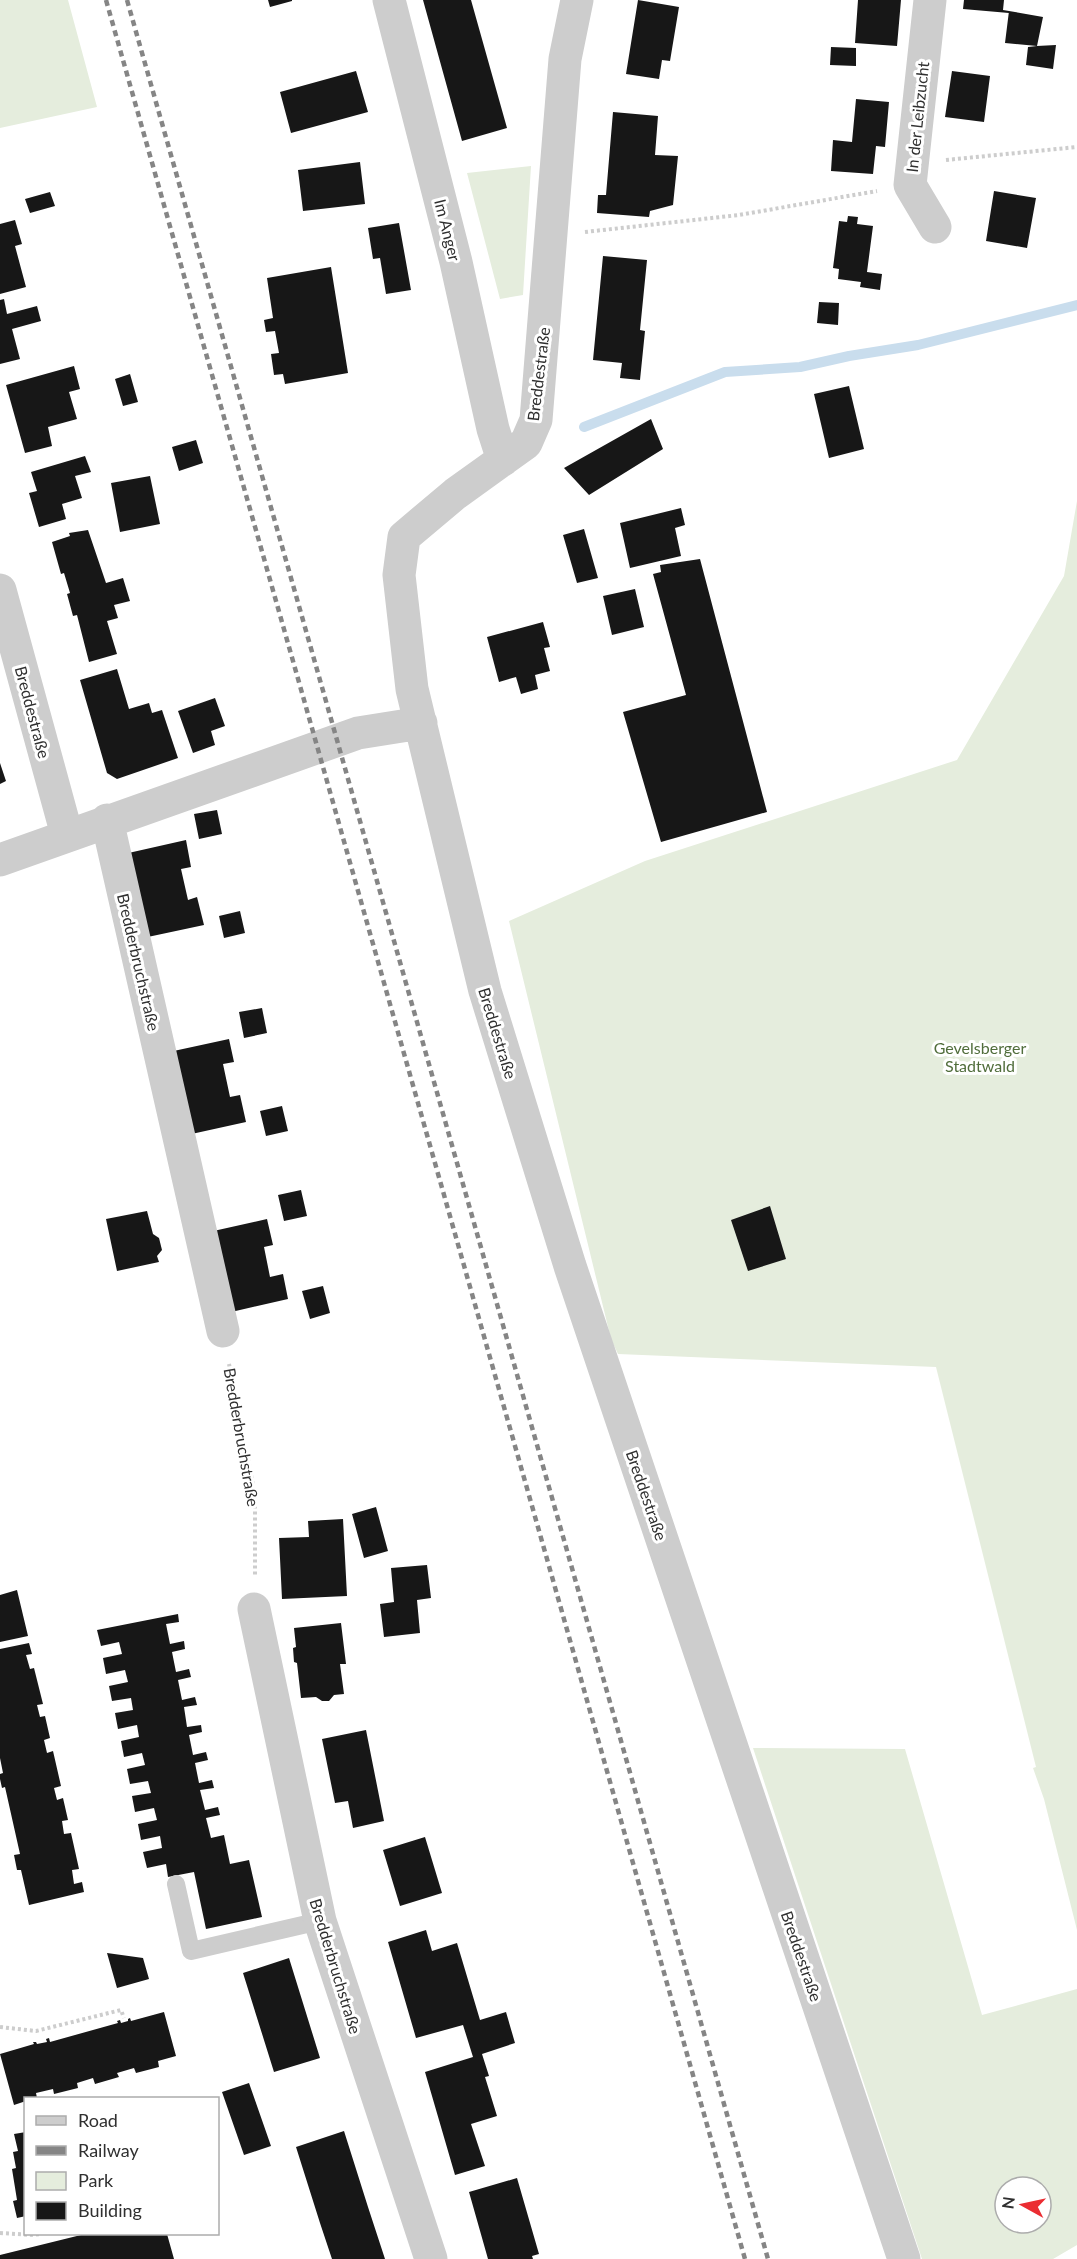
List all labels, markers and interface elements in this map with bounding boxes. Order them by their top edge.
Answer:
street label: In der Leibzucht [902,60,932,173]
street label: Im Anger [431,197,465,263]
street label: Breddestraße [523,326,553,422]
street label: Breddestraße [12,664,54,760]
street label: Bredderbruchstraße [114,891,164,1033]
street label: Breddestraße [475,985,521,1081]
park label: Gevelsberger Stadtwald [934,1038,1026,1075]
street label: Bredderbruchstraße [220,1366,264,1508]
street label: Breddestraße [623,1447,671,1543]
street label: Bredderbruchstraße [306,1896,366,2036]
street label: Breddestraße [778,1908,826,2004]
legend [24,2097,219,2235]
text: Road [78,2109,118,2131]
text: Railway [78,2139,139,2161]
text: Park [78,2169,114,2191]
north arrow [993,2175,1053,2235]
text: N [997,2195,1018,2210]
text: Building [78,2199,142,2221]

